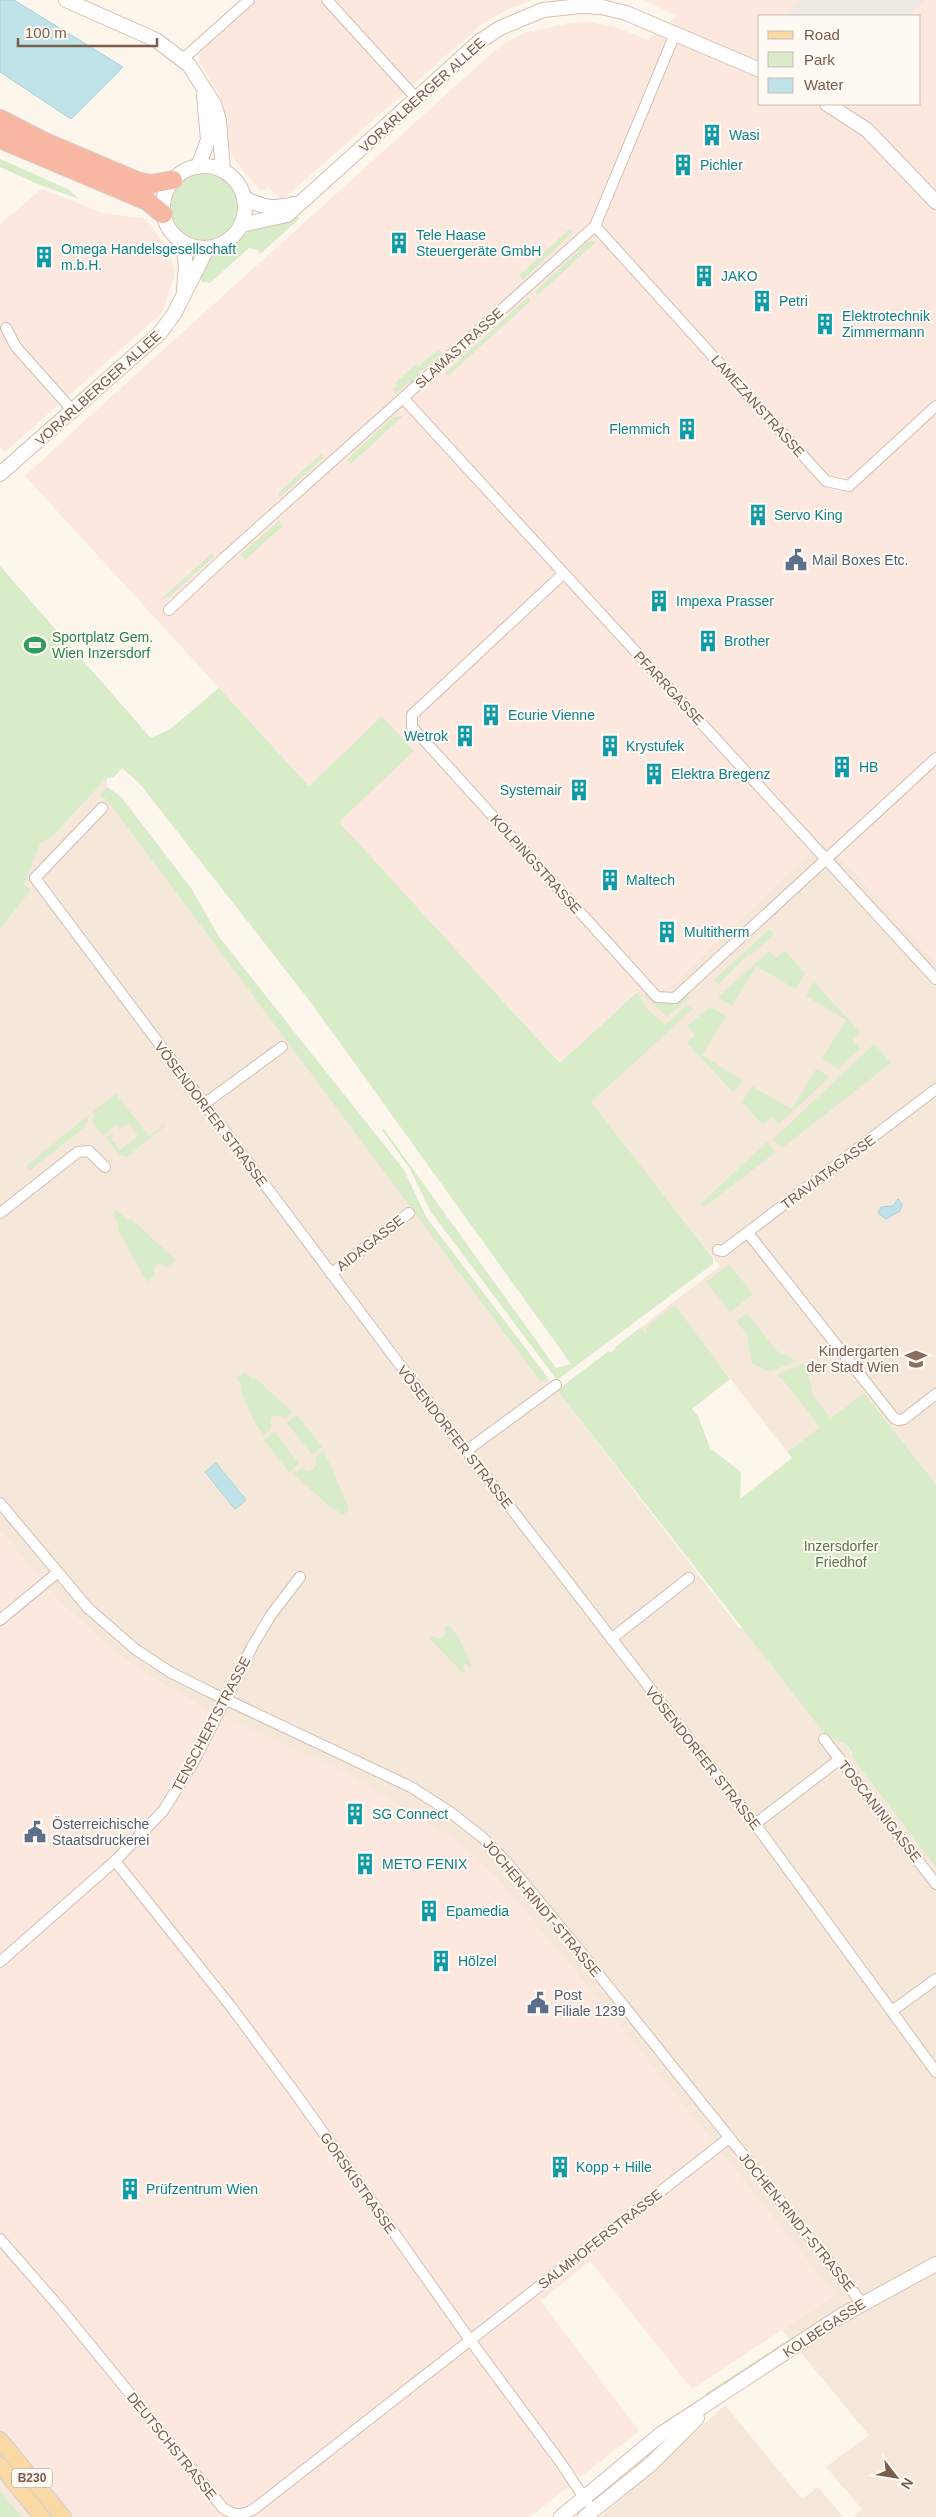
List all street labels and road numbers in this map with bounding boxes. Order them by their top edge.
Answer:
street label: VORARLBERGER ALLEE [356,34,488,156]
street label: SLAMASTRASSE [412,304,506,392]
street label: VORARLBERGER ALLEE [32,327,164,449]
street label: LAMEZANSTRASSE [708,352,808,460]
street label: PFARRGASSE [631,648,707,728]
street label: KOLPINGSTRASSE [487,811,585,917]
street label: VÖSENDORFER STRASSE [151,1038,272,1190]
street label: TRAVIATAGASSE [778,1131,878,1213]
street label: AIDAGASSE [333,1212,407,1274]
street label: VÖSENDORFER STRASSE [394,1362,517,1512]
street label: TENSCHERTSTRASSE [169,1654,253,1794]
street label: VÖSENDORFER STRASSE [642,1683,765,1833]
street label: TOSCANINIGASSE [835,1757,925,1865]
street label: JOCHEN-RINDT-STRASSE [480,1836,604,1980]
street label: GORSKISTRASSE [317,2129,399,2237]
street label: JOCHEN-RINDT-STRASSE [736,2149,858,2295]
street label: SALMHOFERSTRASSE [535,2186,665,2292]
street label: KOLBEGASSE [780,2295,868,2361]
street label: DEUTSCHSTRASSE [124,2389,220,2503]
road number: B230 [12,2468,52,2488]

